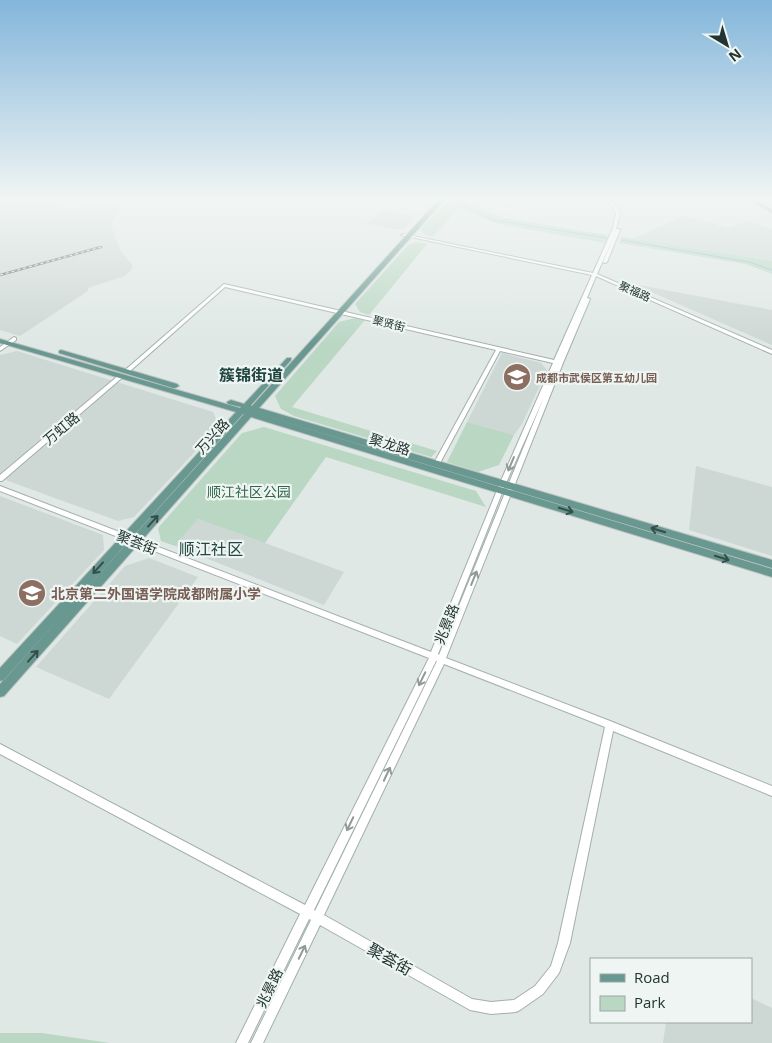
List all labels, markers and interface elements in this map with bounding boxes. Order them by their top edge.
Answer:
north arrow [702,20,752,70]
text: N [725,45,746,67]
street label: 聚福路 [617,277,653,305]
street label: 聚贤街 [371,312,407,334]
school or university icon: 成都市武侯区第五幼儿园 [502,362,532,392]
district label: 簇锦街道 [219,364,283,386]
place label: 成都市武侯区第五幼儿园 [536,370,657,385]
street label: 万虹路 [39,407,83,449]
street label: 万兴路 [191,414,233,458]
street label: 聚龙路 [367,429,413,459]
one-way arrow [506,456,516,471]
park label: 顺江社区公园 [207,482,291,501]
one-way arrow [558,506,574,516]
one-way arrow [147,515,158,528]
one-way arrow [651,524,667,534]
street label: 聚荟街 [114,526,160,558]
district label: 顺江社区 [179,538,243,560]
one-way arrow [714,553,730,563]
one-way arrow [92,562,104,575]
one-way arrow [471,570,480,585]
school or university icon: 北京第二外国语学院成都附属小学 [17,578,47,608]
place label: 北京第二外国语学院成都附属小学 [51,584,261,603]
street label: 兆景路 [429,601,463,647]
one-way arrow [27,649,38,662]
one-way arrow [417,671,427,686]
one-way arrow [383,767,392,782]
one-way arrow [345,816,354,831]
street label: 聚荟街 [364,938,416,980]
one-way arrow [297,945,307,960]
legend [590,958,752,1023]
street label: 兆景路 [251,965,287,1011]
text: Road [634,967,670,987]
text: Park [634,992,665,1012]

